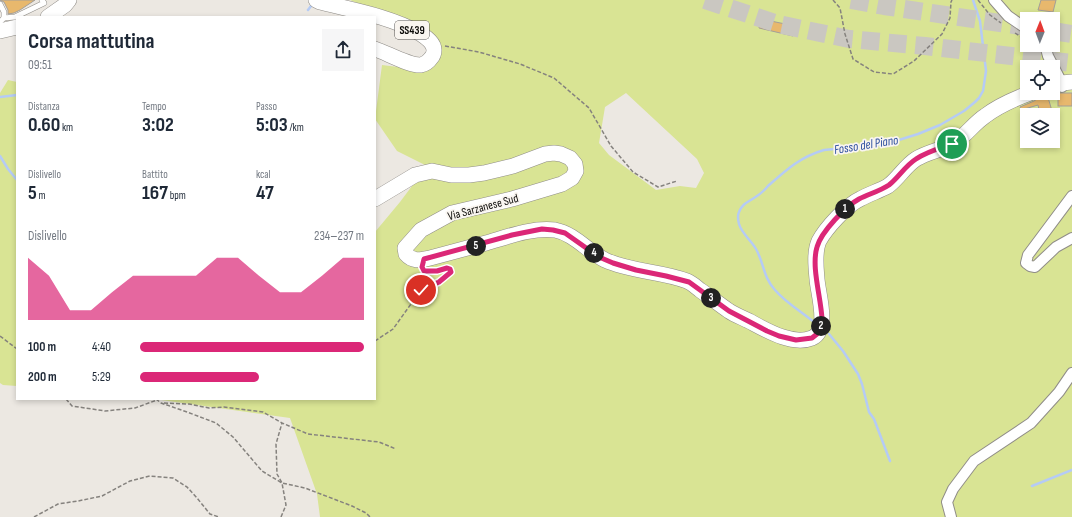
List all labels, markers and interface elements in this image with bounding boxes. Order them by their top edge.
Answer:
north arrow [1020,12,1060,52]
map controls [1020,12,1060,148]
road number: SS439 [395,21,429,39]
text: Corsa mattutina [28,28,155,55]
button: share [322,29,364,71]
text: 09:51 [28,57,52,73]
button: locate [1020,60,1060,100]
text: Distanza [28,100,60,113]
text: Tempo [142,100,166,113]
text: Passo [256,100,277,113]
button: layers [1020,108,1060,148]
text: 0.60 [28,113,60,137]
text: 3:02 [142,113,174,137]
text: 5:03 [256,113,288,137]
text: km [60,121,73,134]
text: /km [288,121,304,134]
pin [935,127,969,161]
water label: Fosso del Piano [833,132,900,158]
icon: arrive [941,133,963,155]
text: Dislivello [28,168,61,181]
text: Battito [142,168,168,181]
text: kcal [256,168,271,181]
text: 5 [28,181,37,205]
text: 167 [142,181,168,205]
text: 47 [256,181,274,205]
text: m [37,189,46,202]
text: bpm [168,189,186,202]
street label: Via Sarzanese Sud [446,191,520,224]
pin: 1 [835,199,855,219]
text: 1 [843,202,847,215]
text: Dislivello [28,228,67,244]
text: 234–237 m [314,228,364,244]
pin: 5 [466,236,486,256]
text: 5 [474,239,478,252]
pin: 4 [584,243,604,263]
text: 4 [591,246,597,259]
pin [404,273,438,307]
icon: check [410,279,432,301]
pin: 3 [701,288,721,308]
text: 3 [709,291,713,304]
pin: 2 [811,316,831,336]
text: 2 [819,319,823,332]
text: 100 m [28,339,56,355]
text: 4:40 [92,339,111,355]
text: 200 m [28,369,57,385]
text: 5:29 [92,369,111,385]

